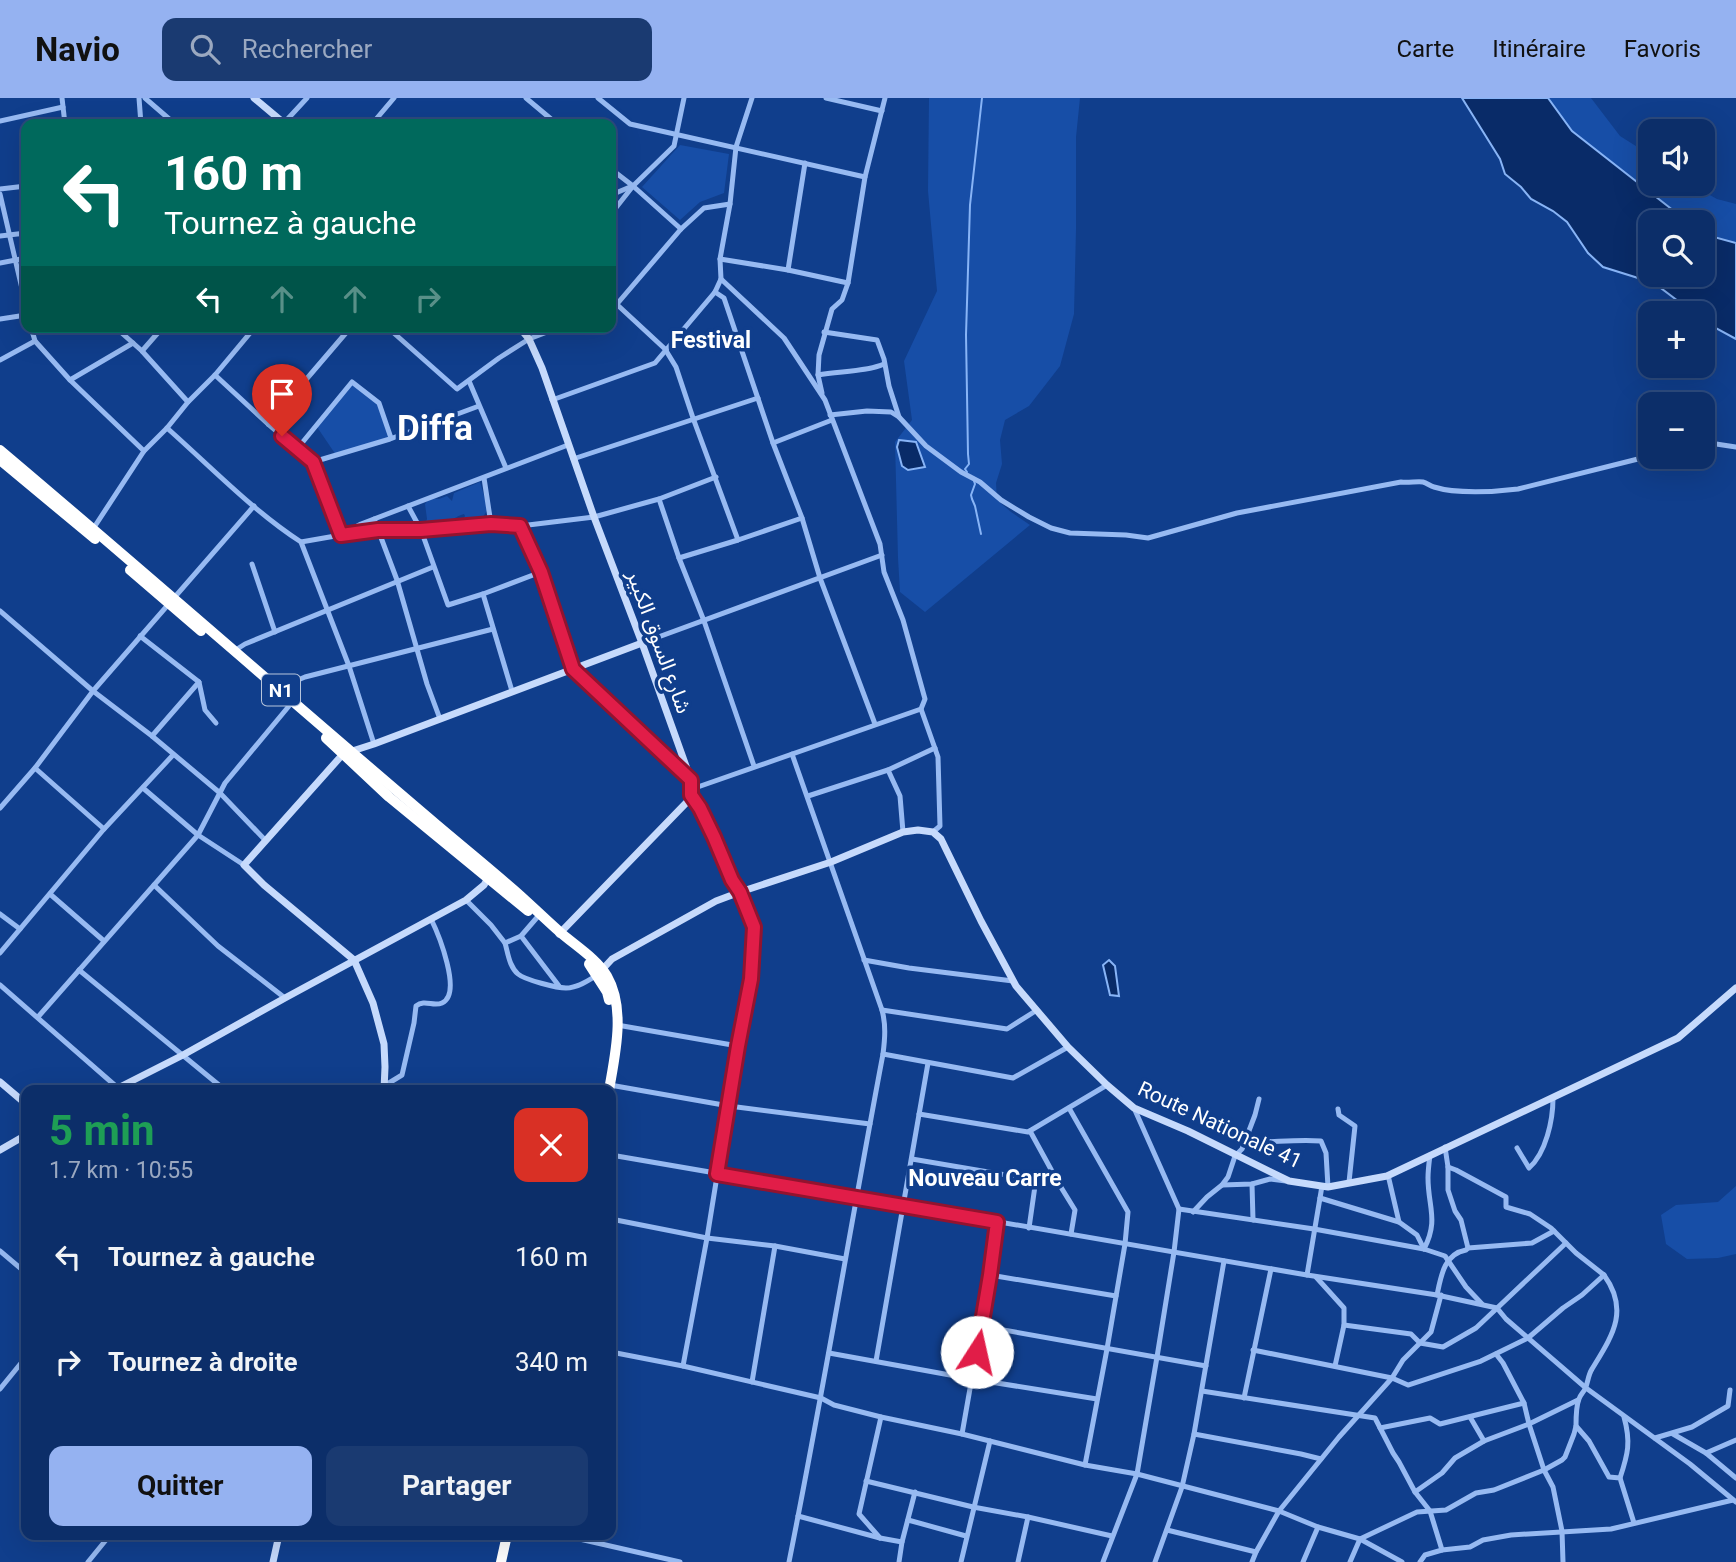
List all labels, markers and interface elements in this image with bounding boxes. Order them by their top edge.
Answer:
search box [162,18,652,81]
text: Navio [35,30,120,69]
icon: search [186,30,224,68]
text: Rechercher [242,34,372,64]
text: Carte [1396,35,1454,63]
text: Itinéraire [1492,35,1586,63]
text: Favoris [1624,35,1701,63]
map controls [1638,119,1715,469]
button: sound [1638,119,1715,196]
text: 160 m [164,145,303,202]
icon: left [49,147,140,238]
text: Tournez à gauche [164,204,416,242]
button: search [1638,210,1715,287]
icon: left [190,280,228,318]
icon: ahead [263,280,301,318]
icon: ahead [336,280,374,318]
icon: right [409,280,447,318]
button: + [1638,301,1715,378]
district label: Festival [671,327,751,354]
pin [252,364,312,436]
icon: arrive [263,375,301,413]
button: − [1638,392,1715,469]
district label: Diffa [397,408,473,449]
street label: شارع السوق الكبير [619,566,696,718]
road number: N1 [262,674,300,706]
street label: Route Nationale 41 [1134,1076,1306,1174]
text: 5 min [49,1106,155,1155]
button: close [514,1108,588,1182]
text: 1.7 km · 10:55 [49,1157,193,1184]
district label: Nouveau Carre [908,1165,1062,1192]
icon: left [49,1238,87,1276]
text: Tournez à gauche [108,1242,315,1272]
text: 160 m [515,1242,588,1272]
position arrow [940,1315,1014,1389]
icon: right [49,1343,87,1381]
text: Tournez à droite [108,1347,298,1377]
text: 340 m [515,1347,588,1377]
button: Quitter [49,1446,312,1526]
button: Partager [326,1446,588,1526]

